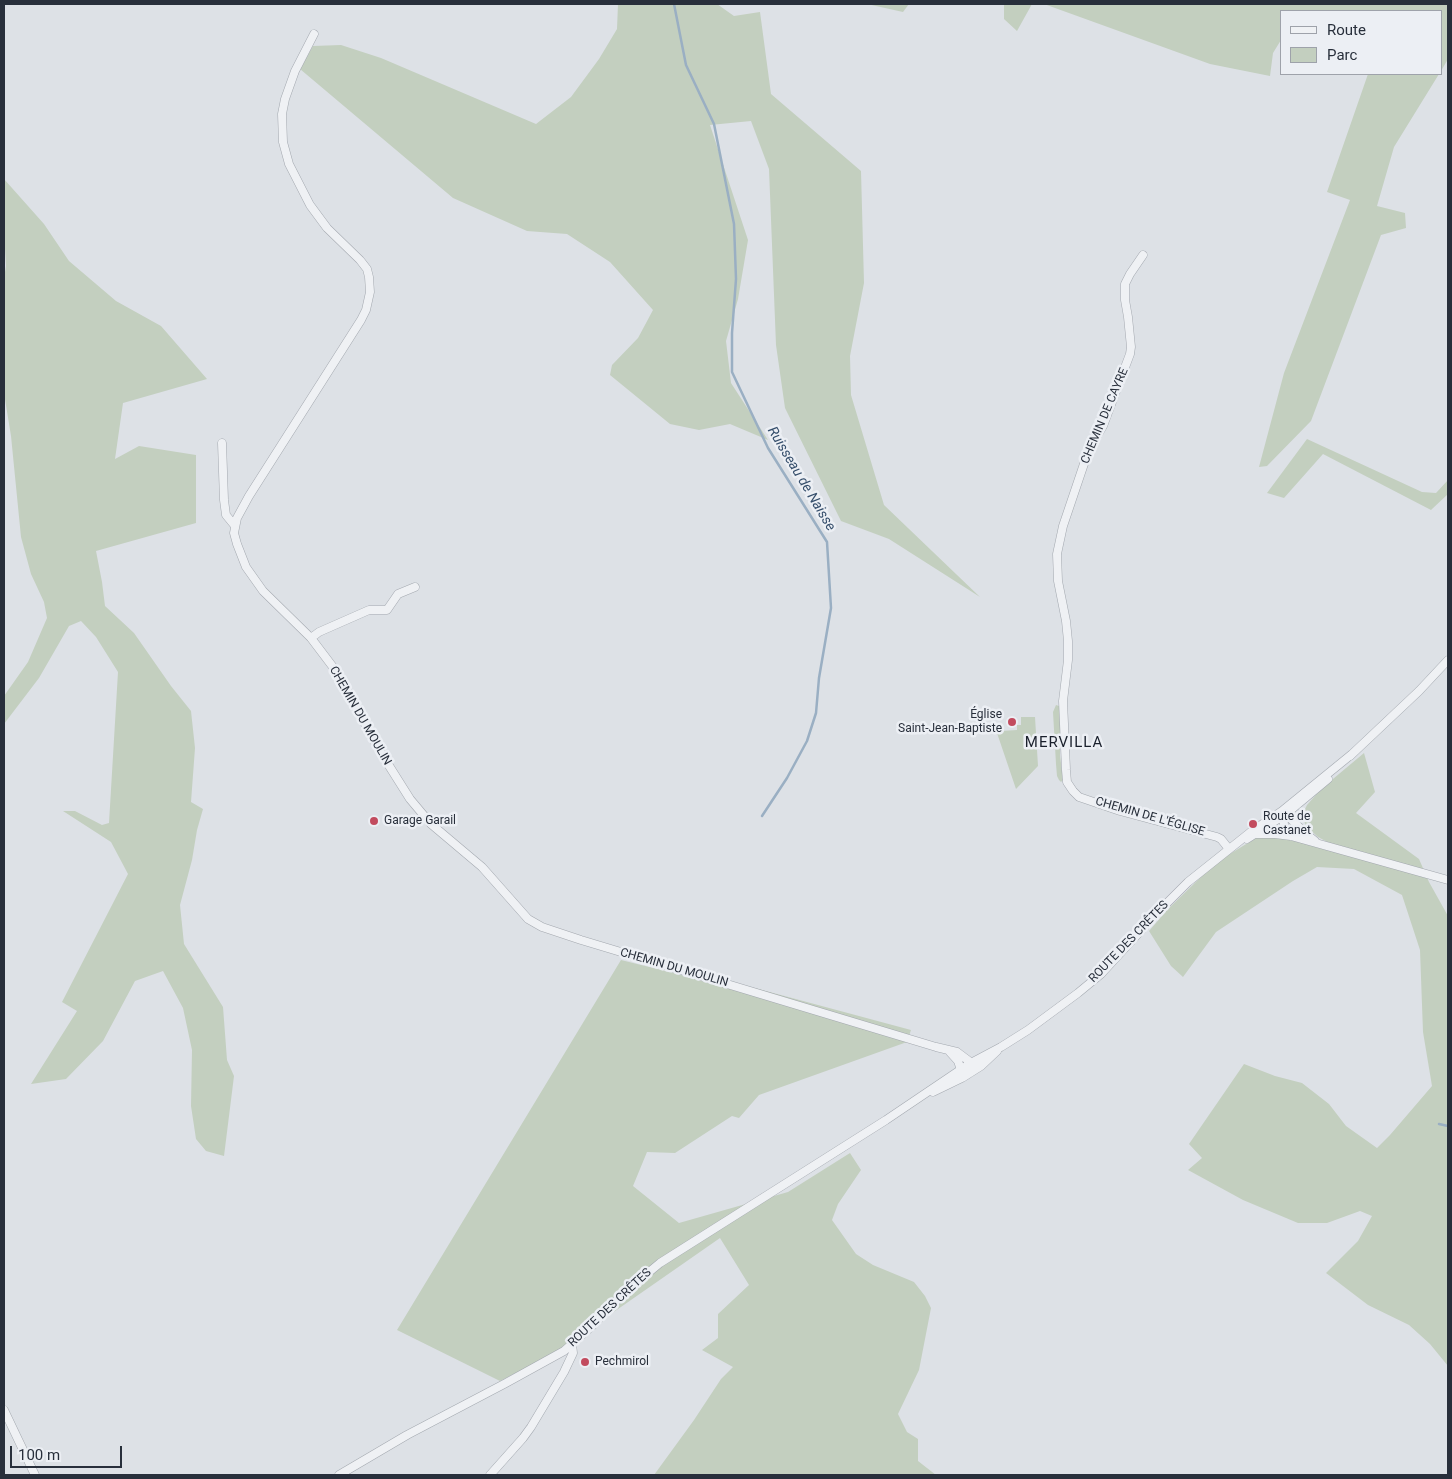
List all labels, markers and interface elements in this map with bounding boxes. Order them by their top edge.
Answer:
legend [1280,10,1442,75]
text: Route [1327,21,1366,39]
text: Parc [1327,46,1357,64]
street label: CHEMIN DE CAYRE [1078,366,1132,466]
water label: Ruisseau de Naisse [763,424,839,534]
street label: CHEMIN DU MOULIN [326,664,394,768]
place label: Église Saint-Jean-Baptiste [898,708,1002,736]
marker: Église Saint-Jean-Baptiste [1006,716,1018,728]
district label: MERVILLA [1024,734,1104,752]
street label: CHEMIN DE L'ÉGLISE [1094,794,1206,840]
place label: Route de Castanet [1263,810,1311,838]
place label: Garage Garail [384,814,456,828]
marker: Garage Garail [368,815,380,827]
marker: Route de Castanet [1247,818,1259,830]
street label: ROUTE DES CRÊTES [1086,898,1172,986]
street label: CHEMIN DU MOULIN [618,946,730,990]
street label: ROUTE DES CRÊTES [565,1266,655,1350]
place label: Pechmirol [595,1355,649,1369]
marker: Pechmirol [579,1356,591,1368]
scale bar [12,1436,125,1468]
text: 100 m [18,1446,60,1464]

